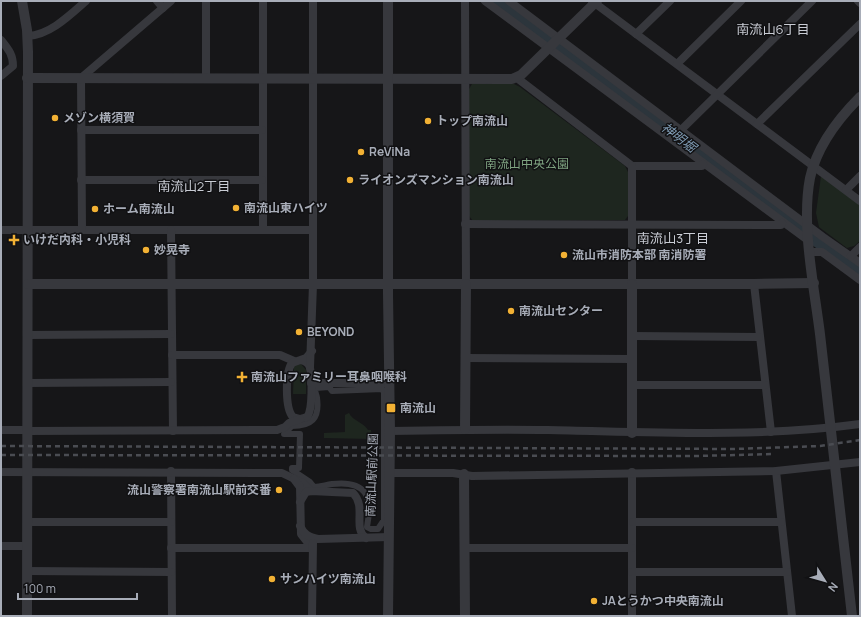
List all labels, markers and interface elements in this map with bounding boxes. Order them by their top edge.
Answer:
district label: 南流山6丁目 [736,20,810,38]
place label: メゾン横須賀 [63,109,135,126]
place label: トップ南流山 [436,112,508,129]
marker: メゾン横須賀 [50,113,60,123]
marker: トップ南流山 [423,116,433,126]
water label: 神明堀 [658,118,702,157]
place label: ReViNa [369,143,410,160]
marker: ReViNa [356,147,366,157]
park label: 南流山中央公園 [485,155,569,172]
place label: ライオンズマンション南流山 [358,171,514,188]
marker: ライオンズマンション南流山 [345,175,355,185]
district label: 南流山2丁目 [158,177,230,195]
place label: 南流山東ハイツ [244,199,328,216]
place label: ホーム南流山 [103,200,175,217]
marker: 南流山東ハイツ [231,203,241,213]
marker: ホーム南流山 [90,204,100,214]
district label: 南流山3丁目 [637,229,709,247]
place label: いけだ内科・小児科 [23,231,131,248]
marker: いけだ内科・小児科 [8,234,20,246]
place label: 妙晃寺 [154,241,190,258]
marker: 妙晃寺 [141,245,151,255]
place label: 流山市消防本部 南消防署 [572,246,706,263]
marker: 流山市消防本部 南消防署 [559,250,569,260]
place label: 南流山センター [519,302,603,319]
marker: 南流山センター [506,306,516,316]
place label: BEYOND [307,323,354,340]
marker: BEYOND [294,327,304,337]
place label: 南流山ファミリー耳鼻咽喉科 [251,368,407,385]
marker: 南流山ファミリー耳鼻咽喉科 [236,371,248,383]
place label: 南流山 [400,399,436,416]
marker: 南流山 [385,402,397,414]
street label: 南流山駅前公園 [362,433,381,517]
place label: 流山警察署南流山駅前交番 [127,481,272,498]
marker: 流山警察署南流山駅前交番 [274,485,284,495]
north arrow [805,561,845,601]
place label: サンハイツ南流山 [280,570,376,587]
marker: サンハイツ南流山 [267,574,277,584]
scale bar [18,575,137,601]
text: 100 m [24,580,56,597]
text: N [825,580,842,595]
place label: JAとうかつ中央南流山 [602,592,724,609]
marker: JAとうかつ中央南流山 [589,596,599,606]

